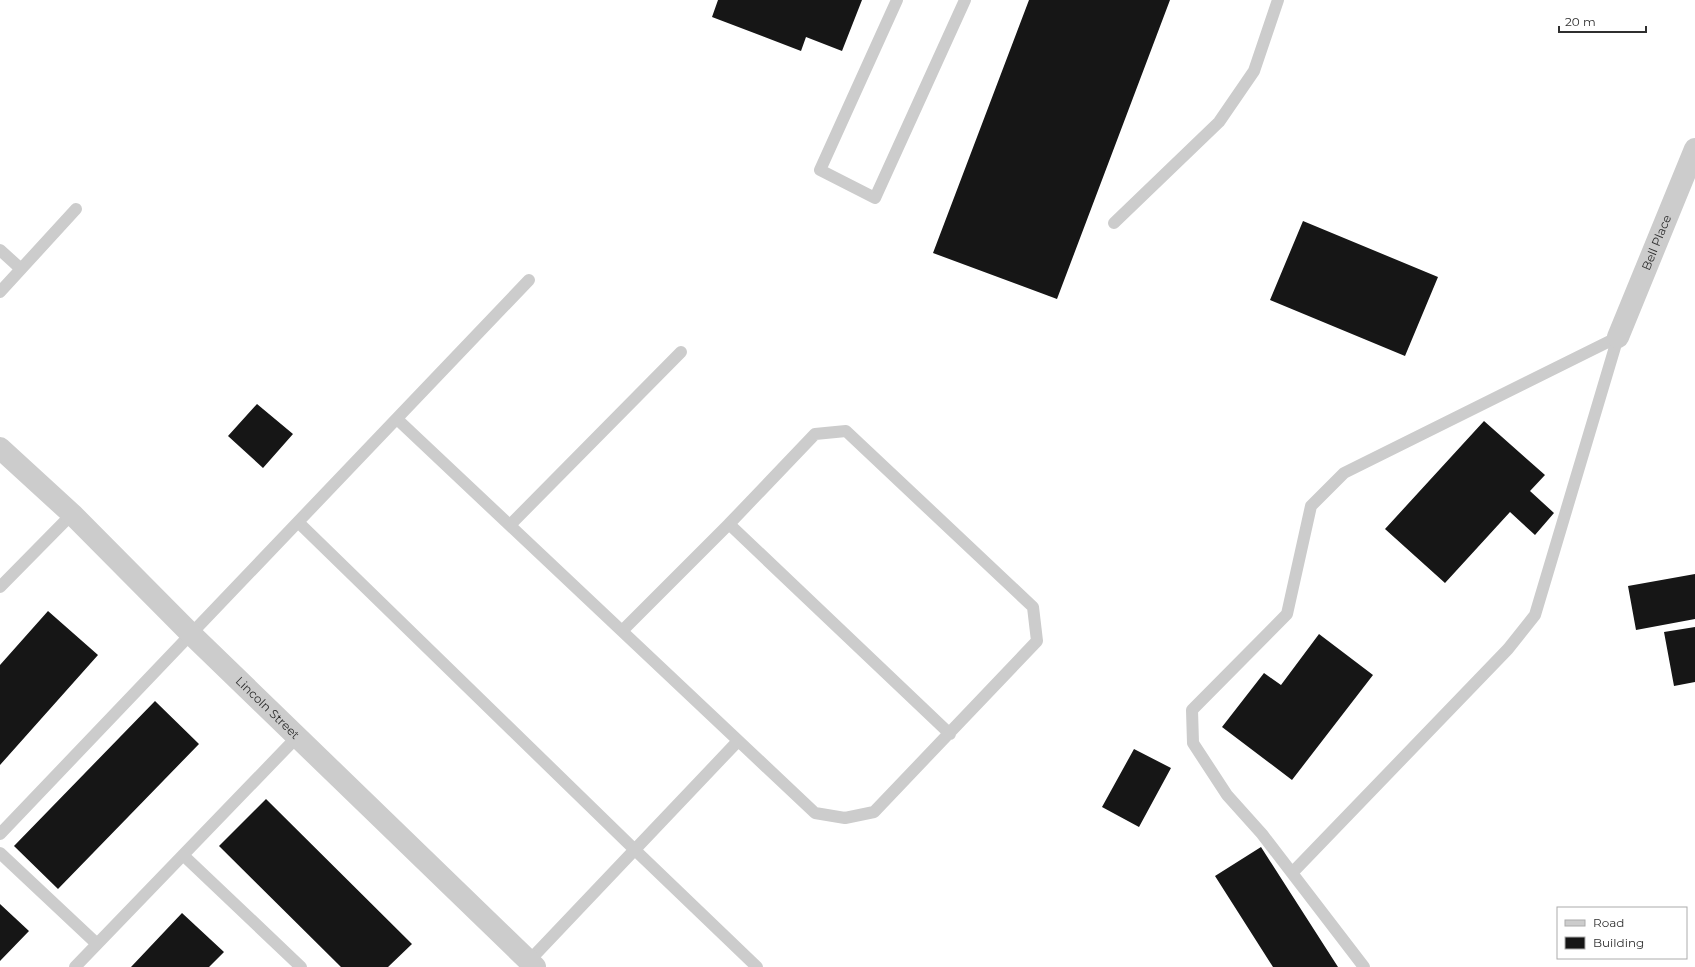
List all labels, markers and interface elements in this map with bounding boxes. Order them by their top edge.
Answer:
scale bar [1559,8,1646,34]
text: 20 m [1565,14,1596,29]
street label: Bell Place [1638,212,1674,272]
street label: Lincoln Street [233,673,303,742]
legend [1557,907,1687,959]
text: Road [1593,915,1624,930]
text: Building [1593,935,1644,950]

